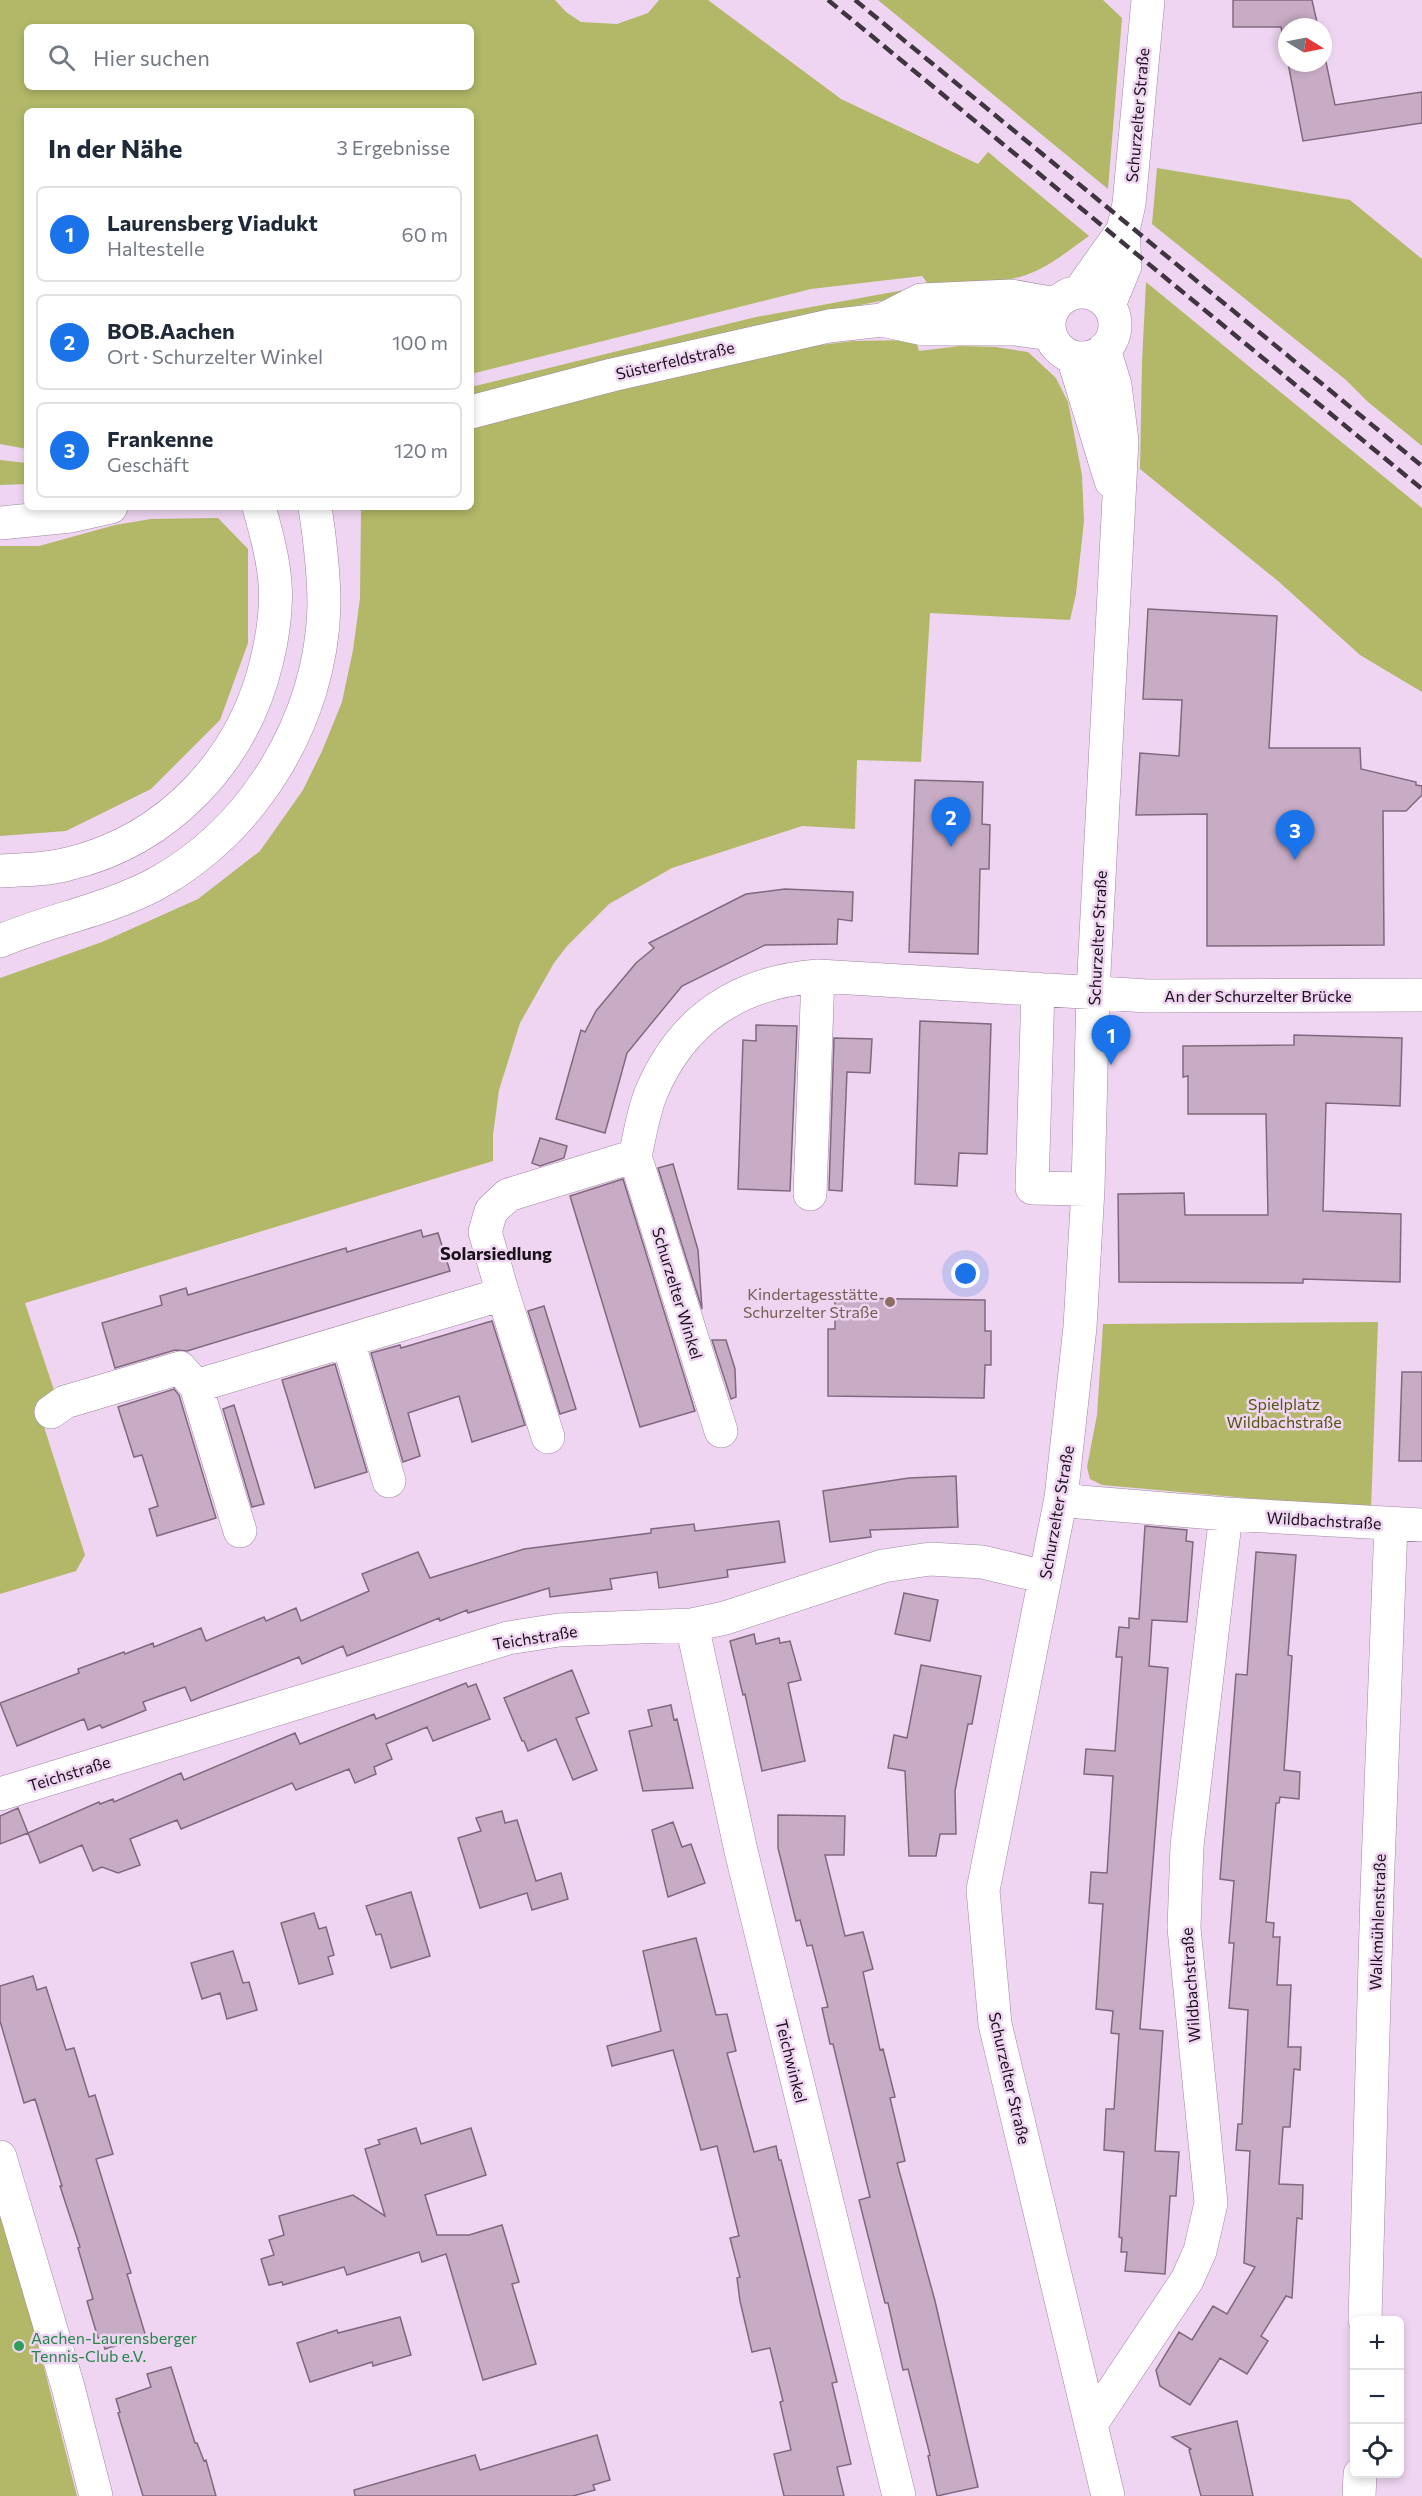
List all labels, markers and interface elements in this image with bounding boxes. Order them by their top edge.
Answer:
north arrow [1278,18,1332,72]
search box [24,24,474,90]
icon: search [45,41,78,74]
text: Hier suchen [93,44,210,71]
street label: Schurzelter Straße [1122,47,1152,183]
text: In der Nähe [48,132,183,163]
text: 3 Ergebnisse [337,135,450,159]
text: Laurensberg Viadukt [107,209,318,236]
text: 1 [65,222,74,246]
text: 60 m [402,222,448,246]
text: Haltestelle [107,236,205,260]
text: BOB.Aachen [107,317,235,344]
text: 2 [64,330,75,354]
text: 100 m [392,330,448,354]
street label: Süsterfeldstraße [614,337,736,383]
text: Ort · Schurzelter Winkel [107,344,323,368]
text: Frankenne [107,425,213,452]
text: 3 [64,438,75,462]
text: 120 m [394,438,448,462]
text: Geschäft [107,452,189,476]
pin: 2 [932,798,970,847]
pin: 3 [1276,810,1314,860]
street label: Schurzelter Straße [1084,870,1110,1006]
street label: An der Schurzelter Brücke [1164,986,1352,1005]
pin: 1 [1092,1016,1130,1065]
street label: Schurzelter Winkel [649,1225,707,1361]
district label: Solarsiedlung [440,1242,552,1264]
your location [951,1259,980,1288]
place label: Kindertagesstätte Schurzelter Straße [743,1284,878,1321]
marker: Kindertagesstätte Schurzelter Straße [883,1295,897,1309]
park label: Spielplatz Wildbachstraße [1226,1394,1342,1431]
street label: Schurzelter Straße [1035,1444,1077,1580]
street label: Wildbachstraße [1266,1507,1382,1533]
street label: Teichstraße [491,1621,579,1653]
street label: Teichstraße [25,1751,113,1795]
street label: Walkmühlenstraße [1365,1853,1389,1991]
street label: Wildbachstraße [1177,1927,1203,2043]
street label: Schurzelter Straße [986,2010,1034,2146]
street label: Teichwinkel [772,2017,812,2105]
map controls [1350,2316,1404,2478]
button: + [1350,2316,1404,2370]
place label: Aachen-Laurensberger Tennis-Club e.V. [31,2328,197,2365]
marker: Aachen-Laurensberger Tennis-Club e.V. [12,2339,26,2353]
button: − [1350,2370,1404,2424]
button: locate [1350,2424,1404,2478]

